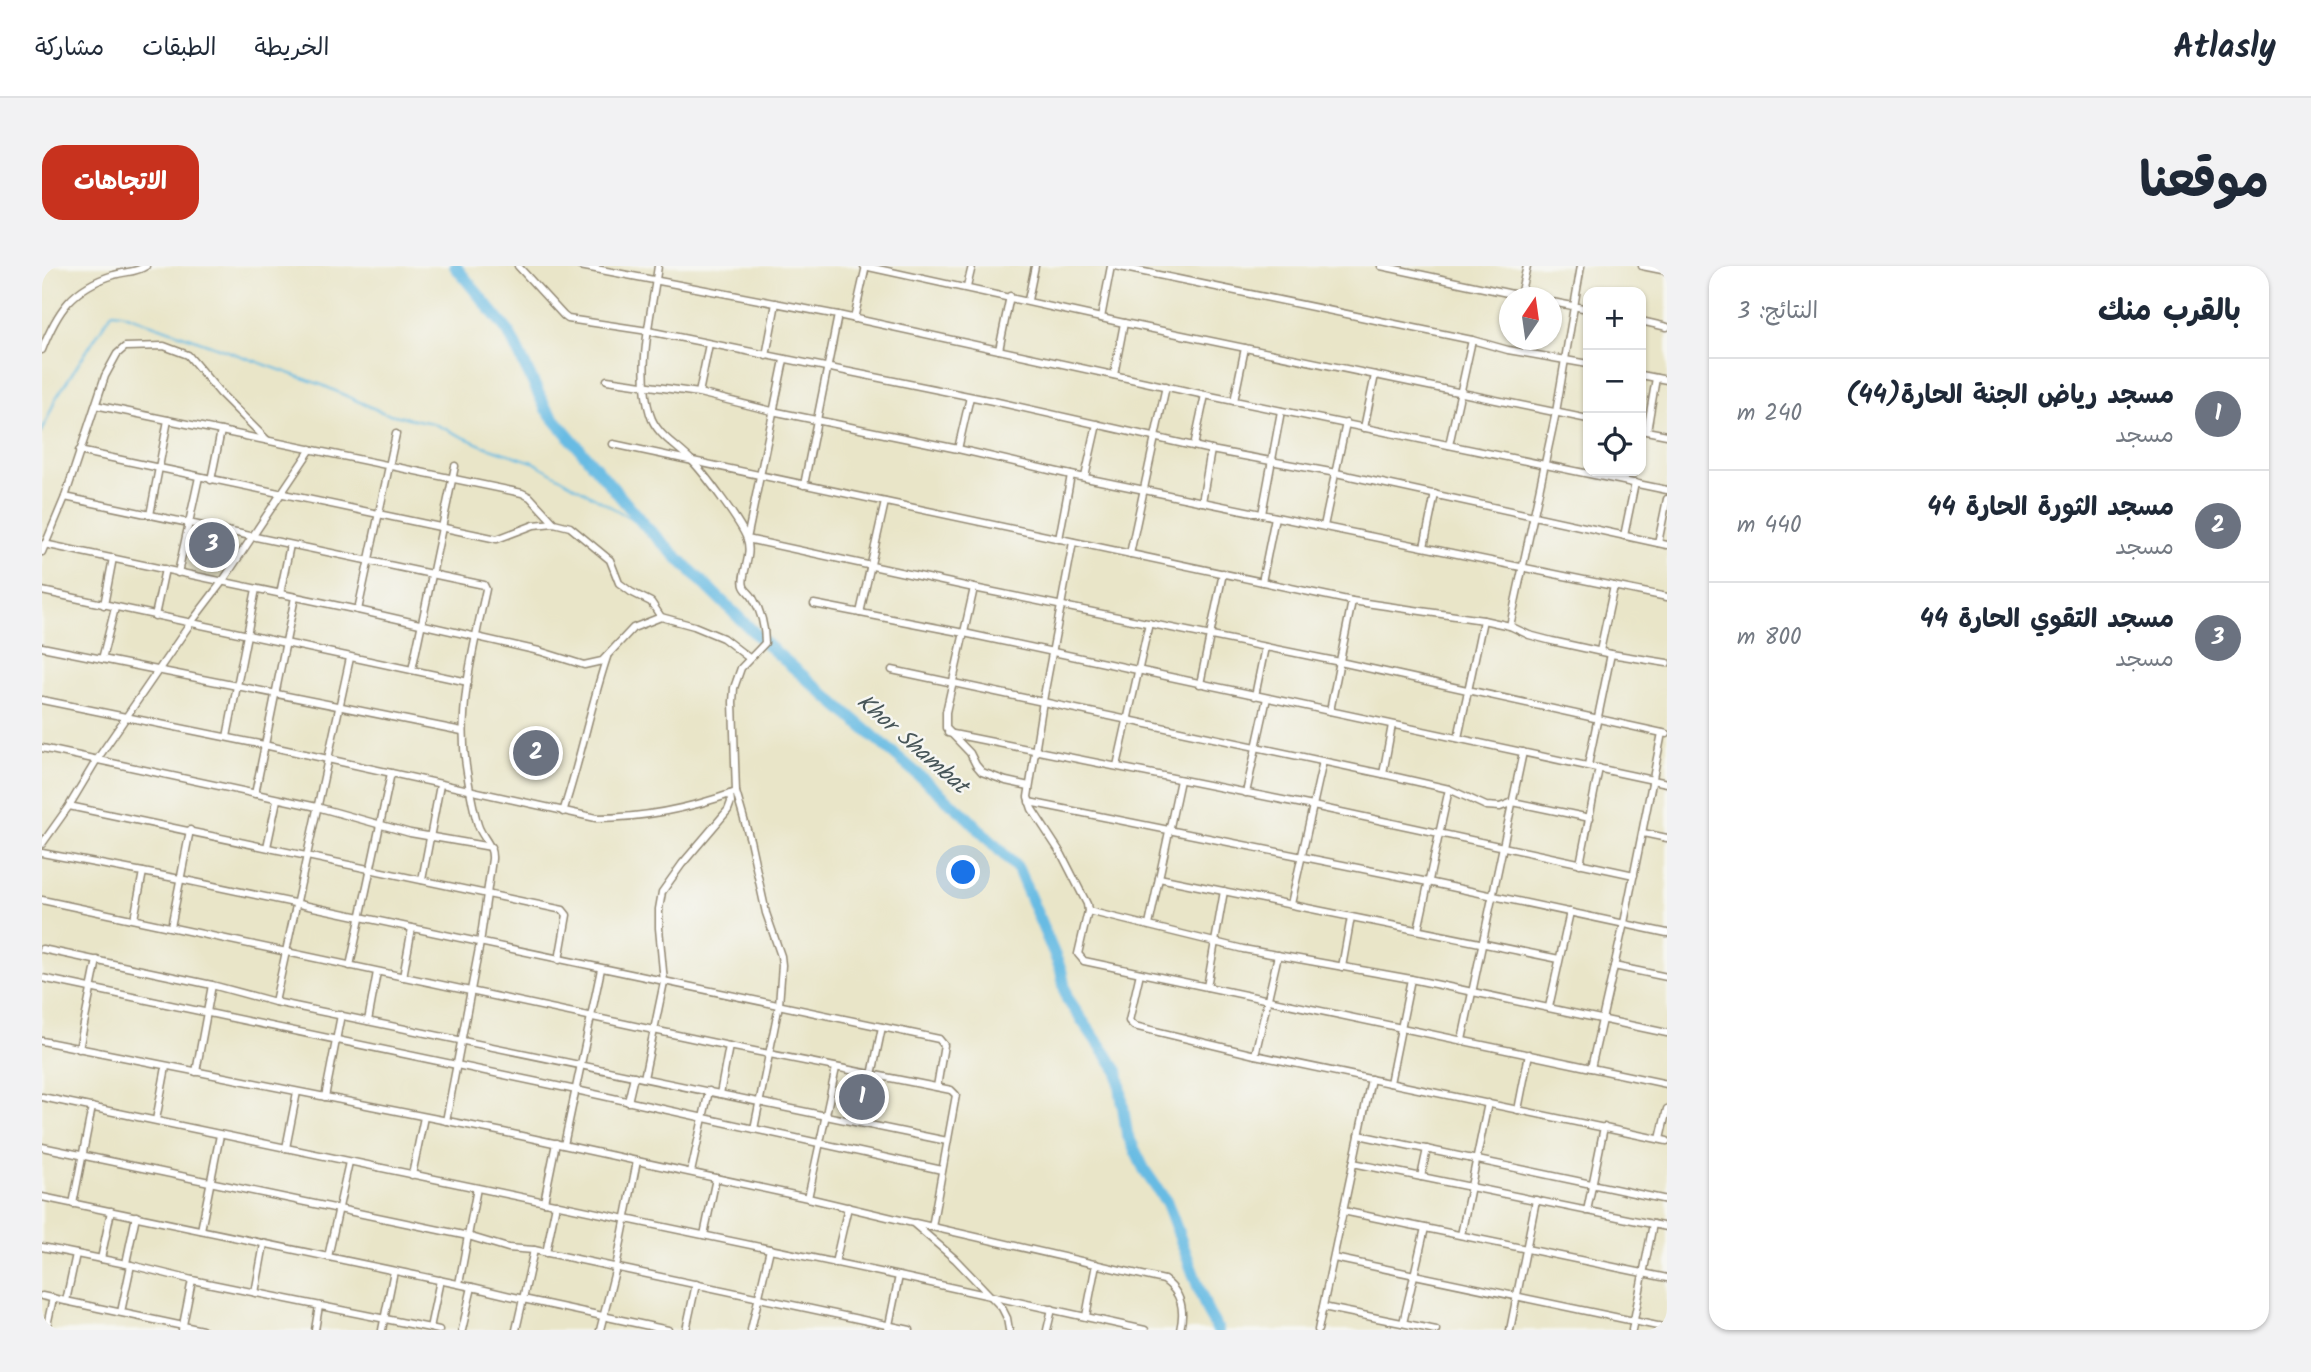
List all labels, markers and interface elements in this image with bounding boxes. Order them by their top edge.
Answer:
text: Atlasly [2173,22,2276,75]
text: مشاركة [35,29,104,68]
text: الطبقات [142,29,217,68]
text: الخريطة [255,29,329,68]
text: موقعنا [2139,144,2269,222]
button: الاتجاهات [42,145,199,220]
north arrow [1499,287,1562,350]
map controls [1583,287,1646,476]
button: + [1583,287,1646,350]
text: بالقرب منك [2098,288,2241,336]
text: النتائج: 3 [1737,294,1818,330]
button: − [1583,350,1646,413]
text: مسجد رياض الجنة الحارة(44) [1846,375,2174,417]
text: 240 m [1737,396,1802,432]
text: 1 [2215,396,2221,432]
button: locate [1583,413,1646,476]
text: مسجد [2115,418,2174,454]
text: مسجد الثورة الحارة 44 [1927,487,2174,529]
text: 440 m [1737,508,1801,544]
text: 2 [2211,508,2225,544]
pin: 3 [189,519,235,571]
text: مسجد [2115,530,2174,566]
text: مسجد التقوي الحارة 44 [1920,599,2174,641]
text: 800 m [1737,620,1801,656]
text: 3 [2212,620,2224,656]
text: مسجد [2115,642,2174,678]
water label: Khor Shambat [848,685,979,806]
pin: 2 [513,727,559,779]
your location [946,855,980,889]
pin: 1 [839,1071,885,1123]

